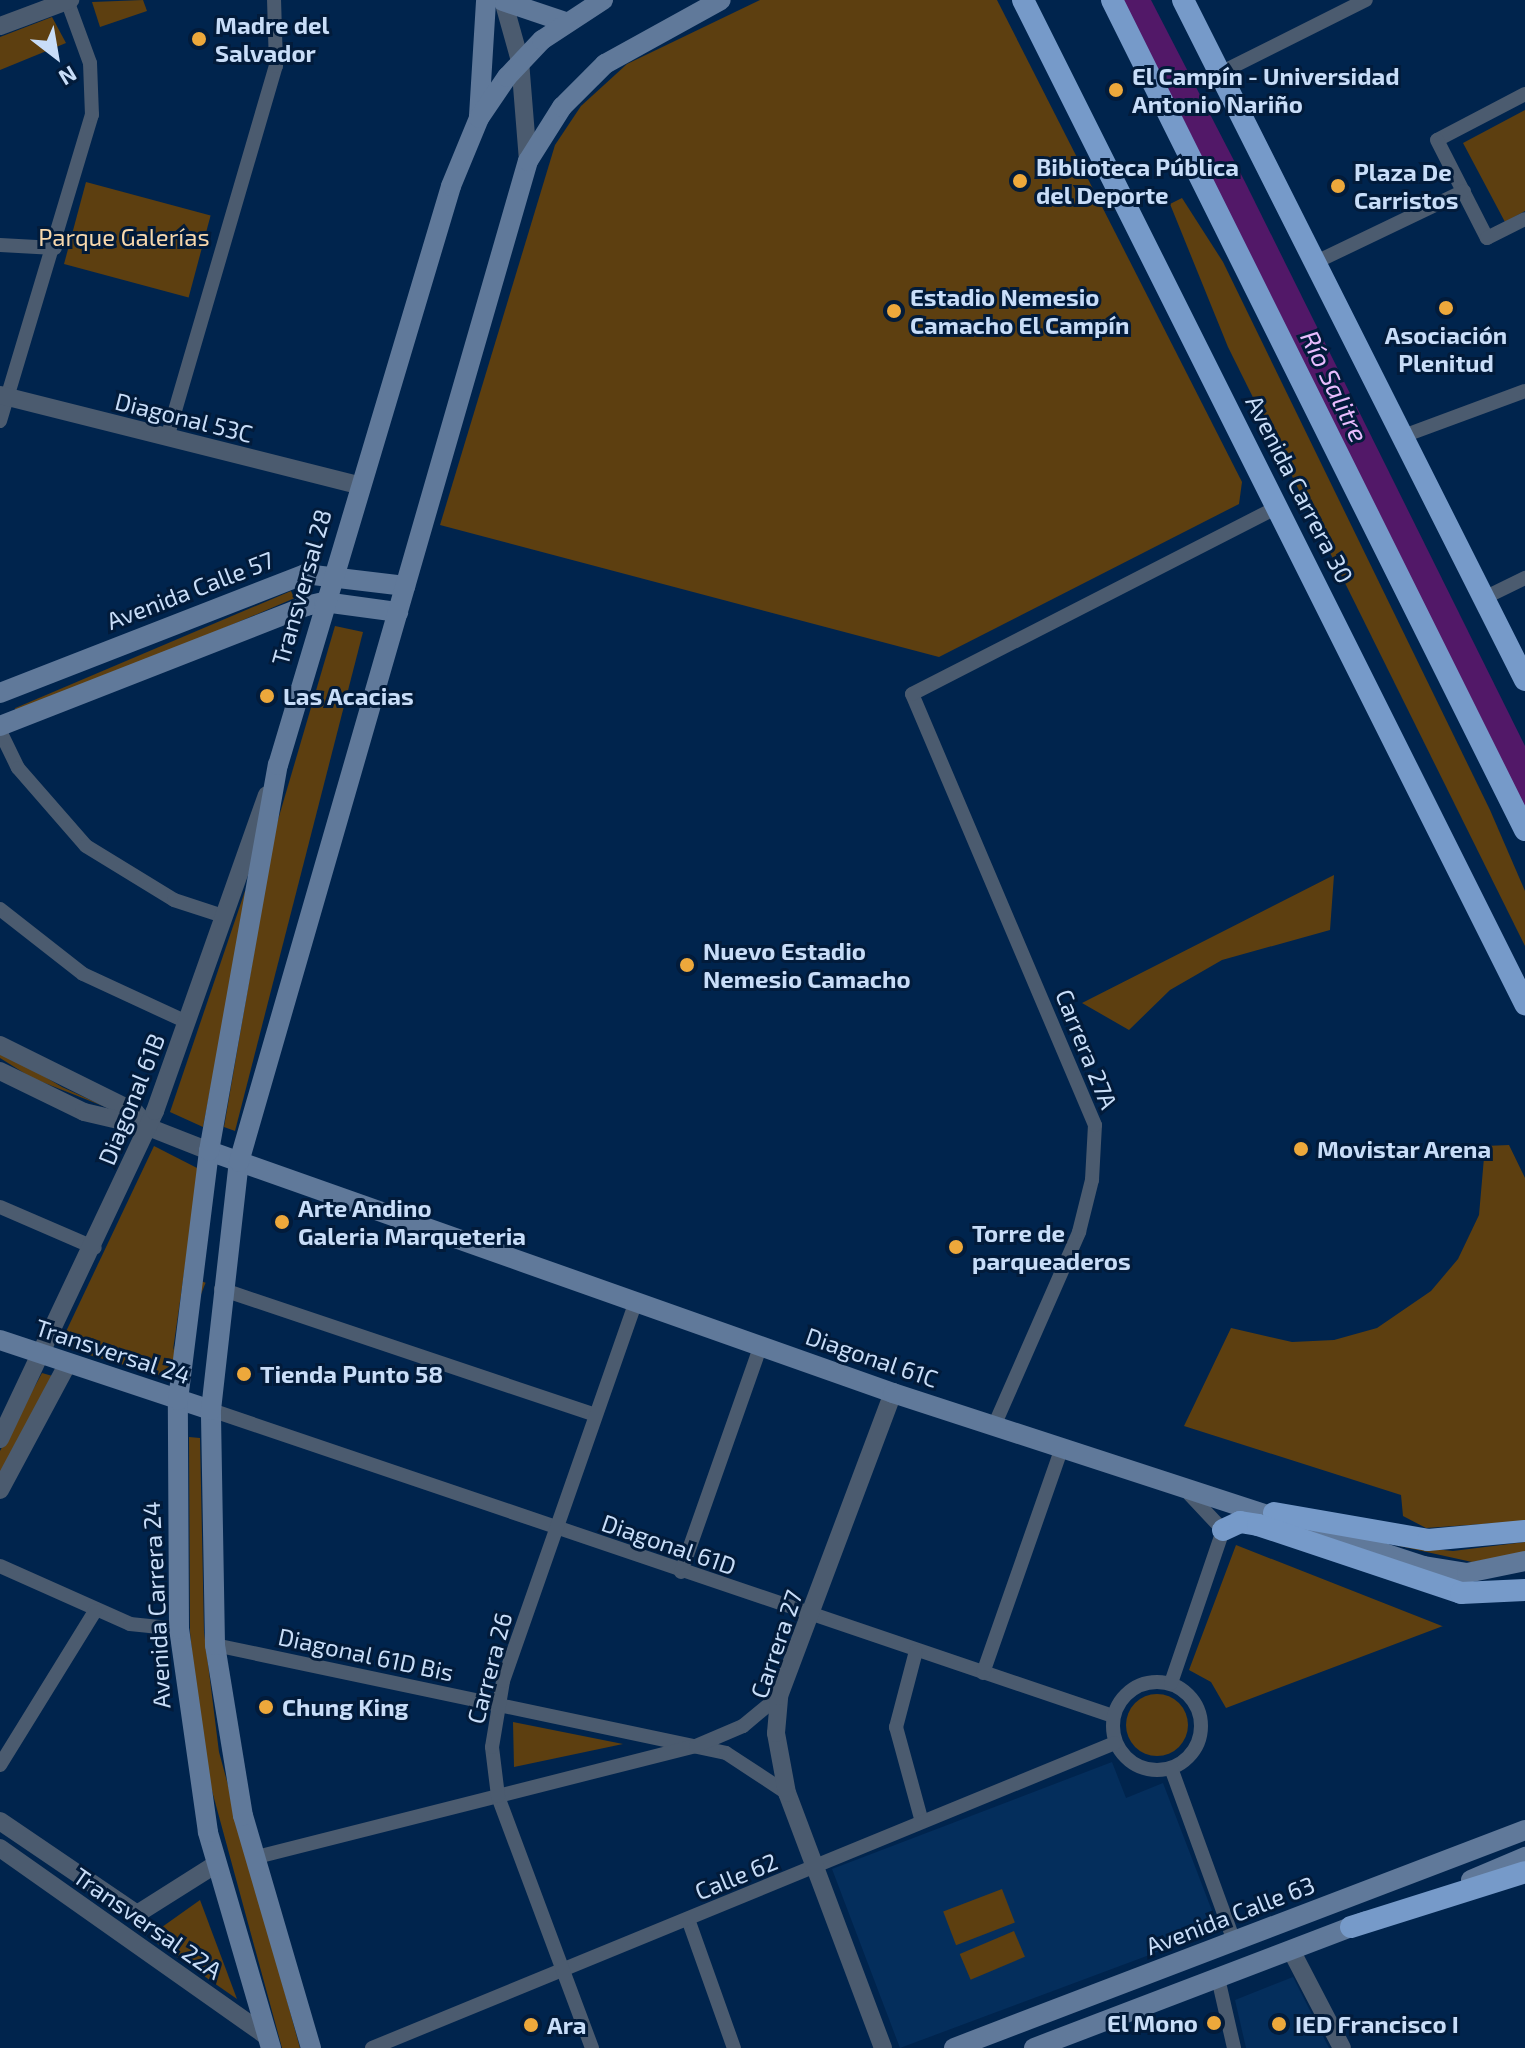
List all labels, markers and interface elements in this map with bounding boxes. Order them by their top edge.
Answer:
place label: Madre del Salvador [215,11,329,67]
north arrow [16,16,96,96]
marker: Madre del Salvador [190,30,208,48]
text: N [55,61,82,92]
place label: El Campín - Universidad Antonio Nariño [1132,62,1400,118]
marker: El Campín - Universidad Antonio Nariño [1107,81,1125,99]
place label: Biblioteca Pública del Deporte [1036,153,1239,209]
place label: Plaza De Carristos [1354,158,1458,214]
marker: Biblioteca Pública del Deporte [1011,172,1029,190]
marker: Plaza De Carristos [1329,177,1347,195]
park label: Parque Galerías [38,223,210,251]
place label: Estadio Nemesio Camacho El Campín [910,283,1130,339]
marker: Asociación Plenitud [1437,299,1455,317]
marker: Estadio Nemesio Camacho El Campín [885,302,903,320]
place label: Asociación Plenitud [1385,321,1507,377]
water label: Río Salitre [1295,325,1375,447]
street label: Diagonal 53C [112,386,256,448]
street label: Avenida Carrera 30 [1240,390,1360,588]
street label: Transversal 28 [265,505,337,669]
street label: Avenida Calle 57 [102,545,278,635]
place label: Las Acacias [283,682,414,710]
marker: Las Acacias [258,687,276,705]
place label: Nuevo Estadio Nemesio Camacho [703,937,911,993]
marker: Nuevo Estadio Nemesio Camacho [678,956,696,974]
street label: Carrera 27A [1050,985,1124,1113]
street label: Diagonal 61B [91,1029,171,1169]
place label: Movistar Arena [1317,1135,1492,1163]
marker: Movistar Arena [1292,1140,1310,1158]
place label: Arte Andino Galeria Marqueteria [298,1194,526,1250]
marker: Arte Andino Galeria Marqueteria [273,1213,291,1231]
place label: Torre de parqueaderos [972,1219,1131,1275]
marker: Torre de parqueaderos [947,1238,965,1256]
street label: Transversal 24 [32,1312,194,1390]
street label: Diagonal 61C [802,1321,942,1393]
place label: Tienda Punto 58 [260,1360,443,1388]
marker: Tienda Punto 58 [235,1365,253,1383]
street label: Avenida Carrera 24 [136,1501,176,1709]
street label: Diagonal 61D [598,1507,740,1581]
street label: Carrera 27 [744,1586,808,1702]
street label: Carrera 26 [460,1609,518,1727]
street label: Diagonal 61D Bis [275,1621,457,1687]
place label: Chung King [282,1693,409,1721]
marker: Chung King [257,1698,275,1716]
street label: Calle 62 [690,1846,782,1906]
street label: Transversal 22A [68,1861,228,1985]
street label: Avenida Calle 63 [1142,1870,1318,1960]
place label: El Mono [1106,2009,1198,2037]
place label: IED Francisco I [1295,2010,1459,2038]
place label: Ara [547,2011,587,2039]
marker: El Mono [1205,2014,1223,2032]
marker: IED Francisco I [1270,2015,1288,2033]
marker: Ara [522,2016,540,2034]

